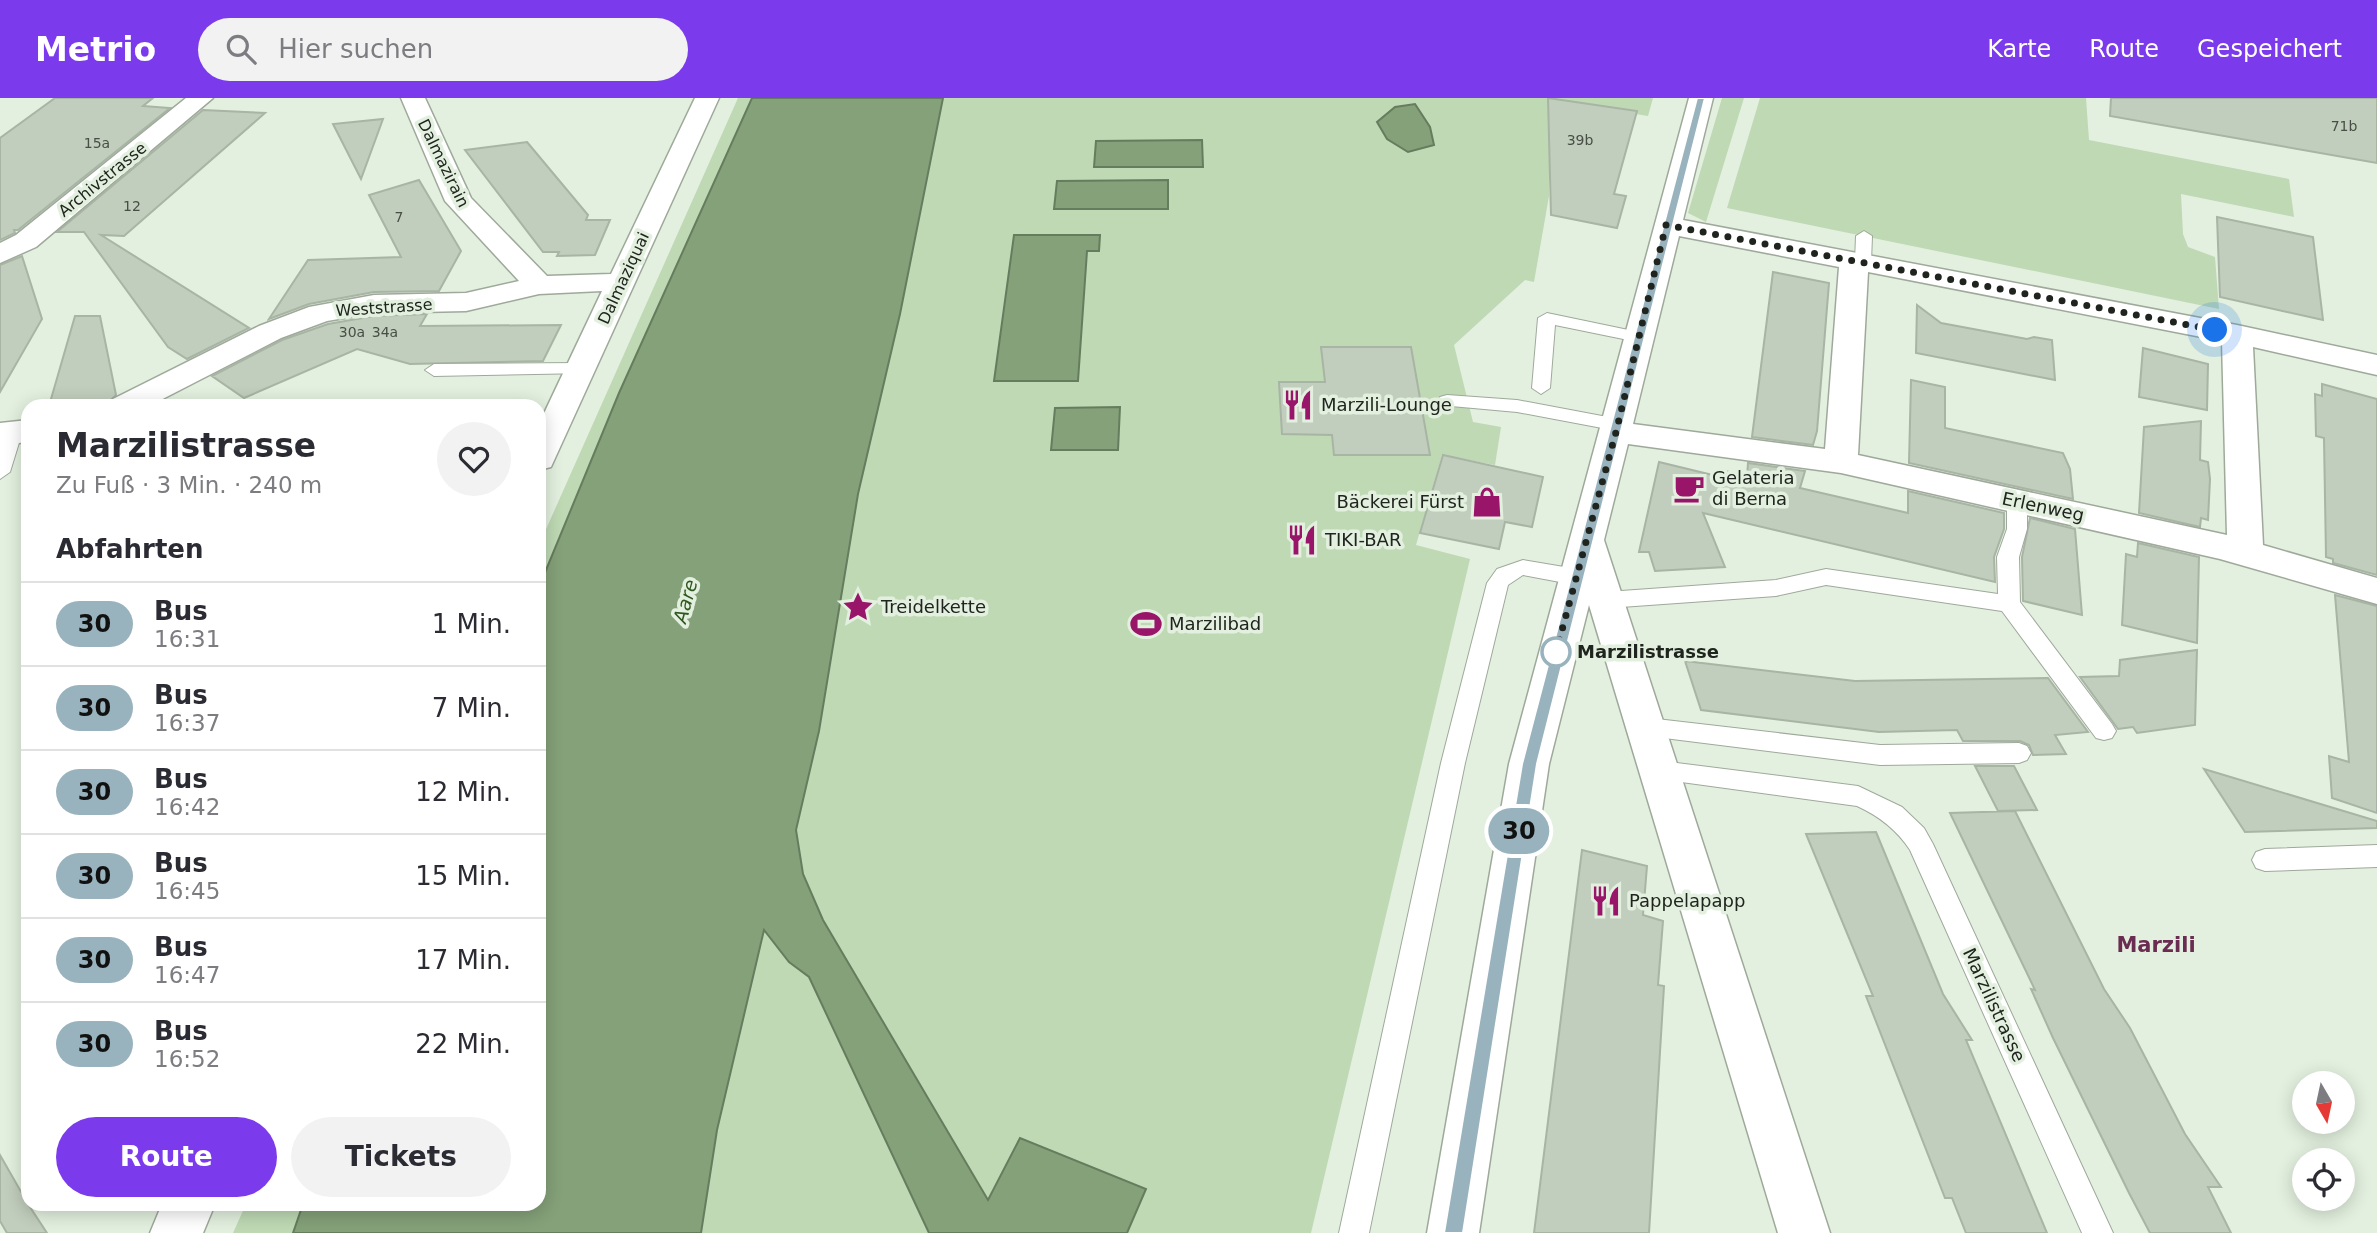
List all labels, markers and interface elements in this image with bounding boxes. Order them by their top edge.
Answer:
search box [198,18,688,81]
text: Metrio [35,30,156,69]
icon: search [222,30,260,68]
text: Hier suchen [278,34,433,64]
text: Karte [1987,35,2051,63]
text: Route [2089,35,2159,63]
text: Gespeichert [2197,35,2342,63]
street label: Dalmazirain [414,116,473,210]
house number: 71b [2331,118,2357,134]
house number: 39b [1567,132,1593,148]
house number: 15a [84,135,110,151]
street label: Archivstrasse [55,138,150,221]
house number: 12 [123,198,141,214]
house number: 7 [395,209,403,225]
street label: Dalmaziquai [594,229,653,327]
street label: Weststrasse [335,295,433,320]
your location [2197,312,2232,347]
house number: 30a [339,324,365,340]
house number: 34a [372,324,398,340]
restaurant icon: Marzili-Lounge [1281,388,1315,422]
place label: Marzili-Lounge [1321,394,1452,415]
button: heart [437,422,511,496]
text: Marzilistrasse [56,426,316,465]
place label: Gelateria di Berna [1712,467,1795,509]
cafe icon: Gelateria di Berna [1672,471,1706,505]
text: Zu Fuß · 3 Min. · 240 m [56,472,322,498]
shop icon: Bäckerei Fürst [1470,485,1504,519]
street label: Erlenweg [2000,488,2086,525]
place label: Bäckerei Fürst [1336,491,1464,512]
restaurant icon: TIKI-BAR [1285,523,1319,557]
place label: TIKI-BAR [1324,529,1401,550]
text: Abfahrten [56,534,204,564]
water label: Aare [668,577,702,627]
place icon: Treidelkette [841,590,875,624]
text: Bus [154,596,208,626]
place label: Treidelkette [880,596,986,617]
sports icon: Marzilibad [1129,607,1163,641]
text: 1 Min. [432,609,511,639]
text: 30 [78,610,111,638]
place label: Marzilibad [1169,613,1261,634]
text: 16:31 [154,626,220,652]
marker: Marzilistrasse [1541,637,1571,667]
place label: Marzilistrasse [1577,641,1719,662]
text: Bus [154,680,208,710]
text: 7 Min. [432,693,511,723]
text: 30 [78,694,111,722]
text: 16:37 [154,710,220,736]
text: Bus [154,764,208,794]
text: 12 Min. [415,777,511,807]
text: 30 [78,778,111,806]
text: 16:42 [154,794,220,820]
line badge: 30 [1488,808,1550,854]
text: 30 [1502,817,1536,845]
text: Bus [154,848,208,878]
text: 15 Min. [415,861,511,891]
text: 30 [78,862,111,890]
text: 16:45 [154,878,220,904]
restaurant icon: Pappelapapp [1589,884,1623,918]
place label: Pappelapapp [1629,890,1745,911]
text: Bus [154,932,208,962]
district label: Marzili [2116,933,2196,957]
text: 17 Min. [415,945,511,975]
street label: Marzilistrasse [1959,945,2030,1065]
text: 30 [78,946,111,974]
text: 16:47 [154,962,220,988]
text: Bus [154,1016,208,1046]
text: 22 Min. [415,1029,511,1059]
text: 30 [78,1030,111,1058]
text: 16:52 [154,1046,220,1072]
north arrow [2292,1071,2356,1134]
map controls [2292,1071,2355,1211]
button: Route [56,1117,277,1197]
button: Tickets [291,1117,511,1197]
button: locate [2292,1148,2355,1211]

